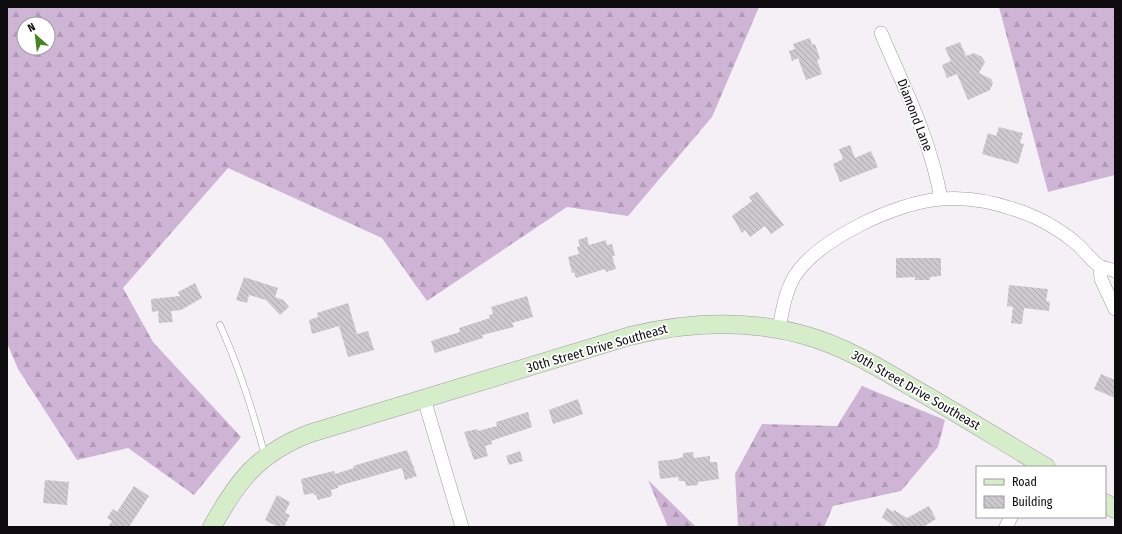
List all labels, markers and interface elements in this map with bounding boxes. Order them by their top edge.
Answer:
north arrow [16,16,56,56]
text: N [26,20,38,35]
street label: Diamond Lane [894,77,936,153]
street label: 30th Street Drive Southeast [525,320,670,375]
street label: 30th Street Drive Southeast [849,347,984,433]
legend [976,466,1106,518]
text: Road [1012,475,1037,489]
text: Building [1012,495,1053,509]

